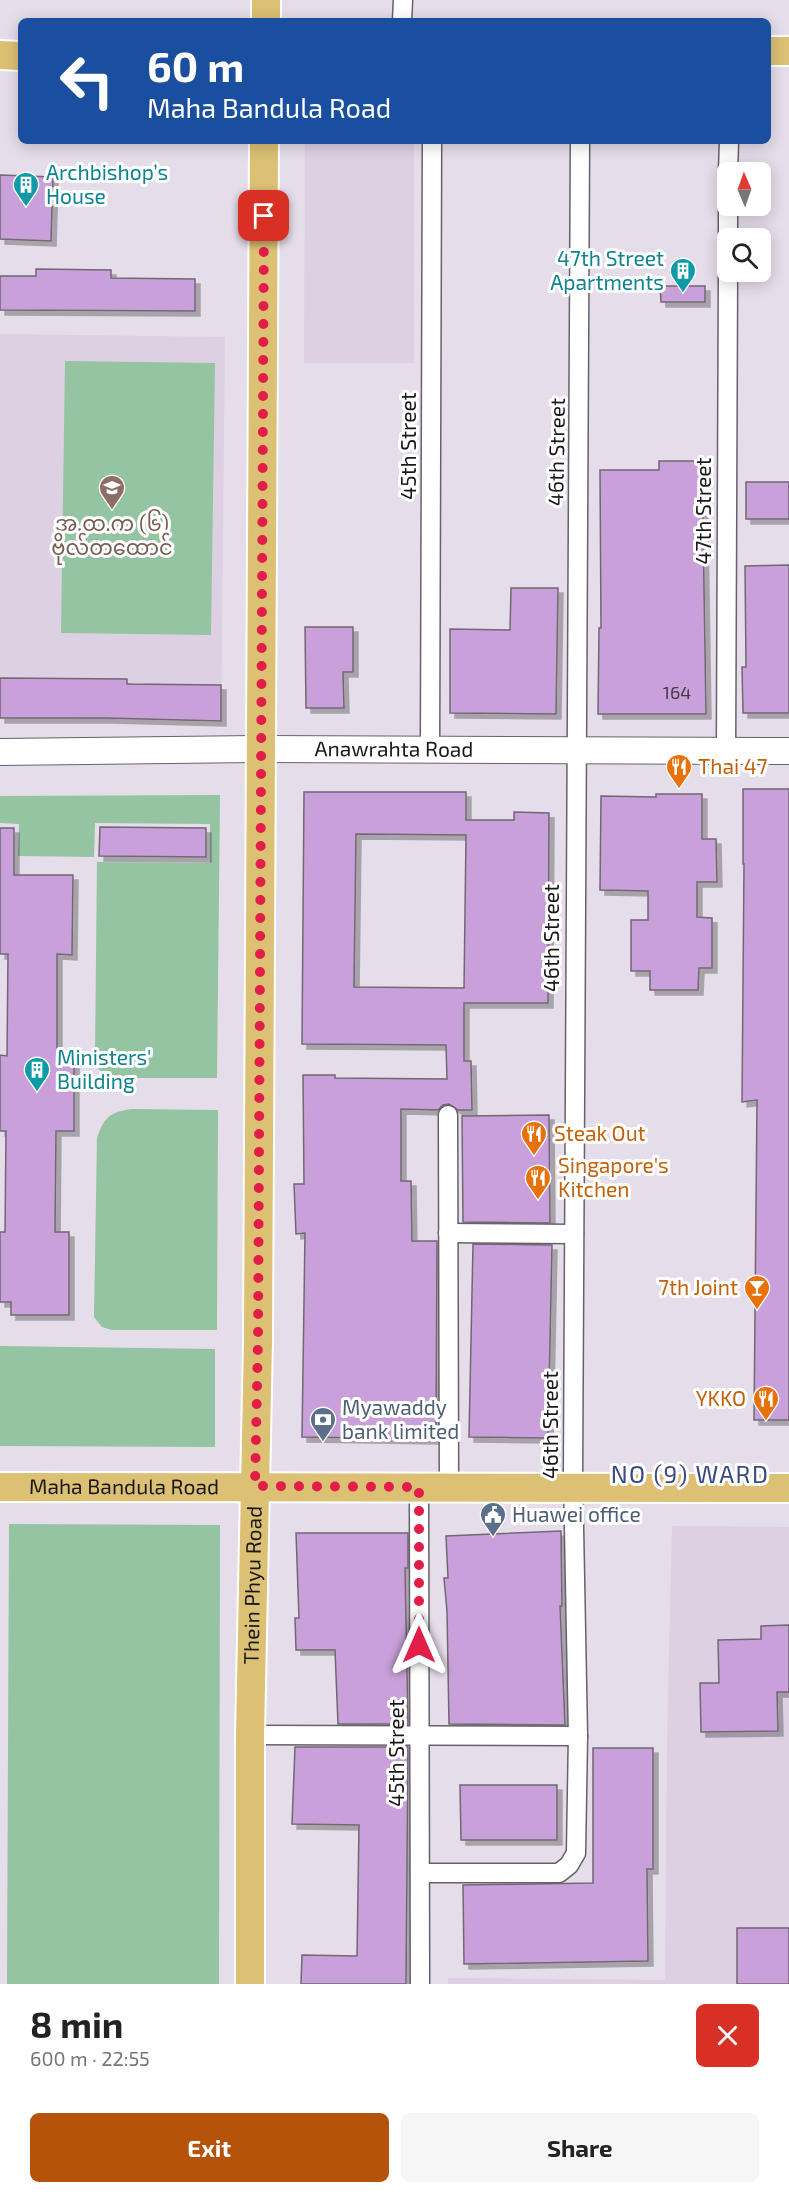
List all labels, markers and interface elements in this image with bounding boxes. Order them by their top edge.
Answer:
text: 60 m [147,40,244,90]
icon: left [48,42,126,120]
text: Maha Bandula Road [147,91,391,123]
place label: Archbishop’s House [46,159,168,208]
north arrow [717,162,771,216]
map controls [717,162,771,282]
building icon: Archbishop’s House [11,170,41,208]
pin [238,190,289,241]
icon: arrive [247,199,280,232]
button: search [717,228,771,282]
place label: 47th Street Apartments [550,245,664,294]
building icon: 47th Street Apartments [668,256,698,294]
street label: 45th Street [395,392,420,500]
street label: 46th Street [542,398,569,506]
street label: 47th Street [690,458,715,564]
school or university icon: အ.ထ.က (၆) ဗိုလ်တထောင် [97,473,127,511]
place label: အ.ထ.က (၆) ဗိုလ်တထောင် [51,509,173,565]
house number: 164 [663,681,691,703]
street label: Anawrahta Road [314,735,473,761]
restaurant icon: Thai 47 [664,752,694,790]
place label: Thai 47 [698,753,768,778]
street label: 46th Street [538,884,563,992]
place label: Ministers' Building [57,1044,151,1093]
building icon: Ministers' Building [22,1055,52,1093]
restaurant icon: Steak Out [519,1119,549,1157]
place label: Steak Out [554,1120,646,1145]
place label: Singapore's Kitchen [558,1152,669,1201]
restaurant icon: Singapore's Kitchen [523,1163,553,1201]
bar icon: 7th Joint [742,1273,772,1311]
place label: 7th Joint [658,1274,738,1299]
street label: 46th Street [537,1371,562,1479]
restaurant icon: YKKO [751,1384,781,1422]
place label: YKKO [696,1385,746,1410]
place label: Myawaddy bank limited [342,1394,459,1443]
bank icon: Myawaddy bank limited [308,1405,338,1443]
district label: NO (9) WARD [611,1459,769,1488]
street label: Maha Bandula Road [29,1473,219,1498]
public building icon: Huawei office [478,1500,508,1538]
place label: Huawei office [512,1501,641,1526]
street label: Thein Phyu Road [237,1505,266,1665]
position arrow [387,1613,451,1677]
street label: 45th Street [383,1699,408,1807]
text: 8 min [30,2002,124,2045]
button: close [696,2004,759,2067]
text: 600 m · 22:55 [30,2046,150,2070]
button: Exit [30,2113,389,2182]
button: Share [401,2113,759,2182]

